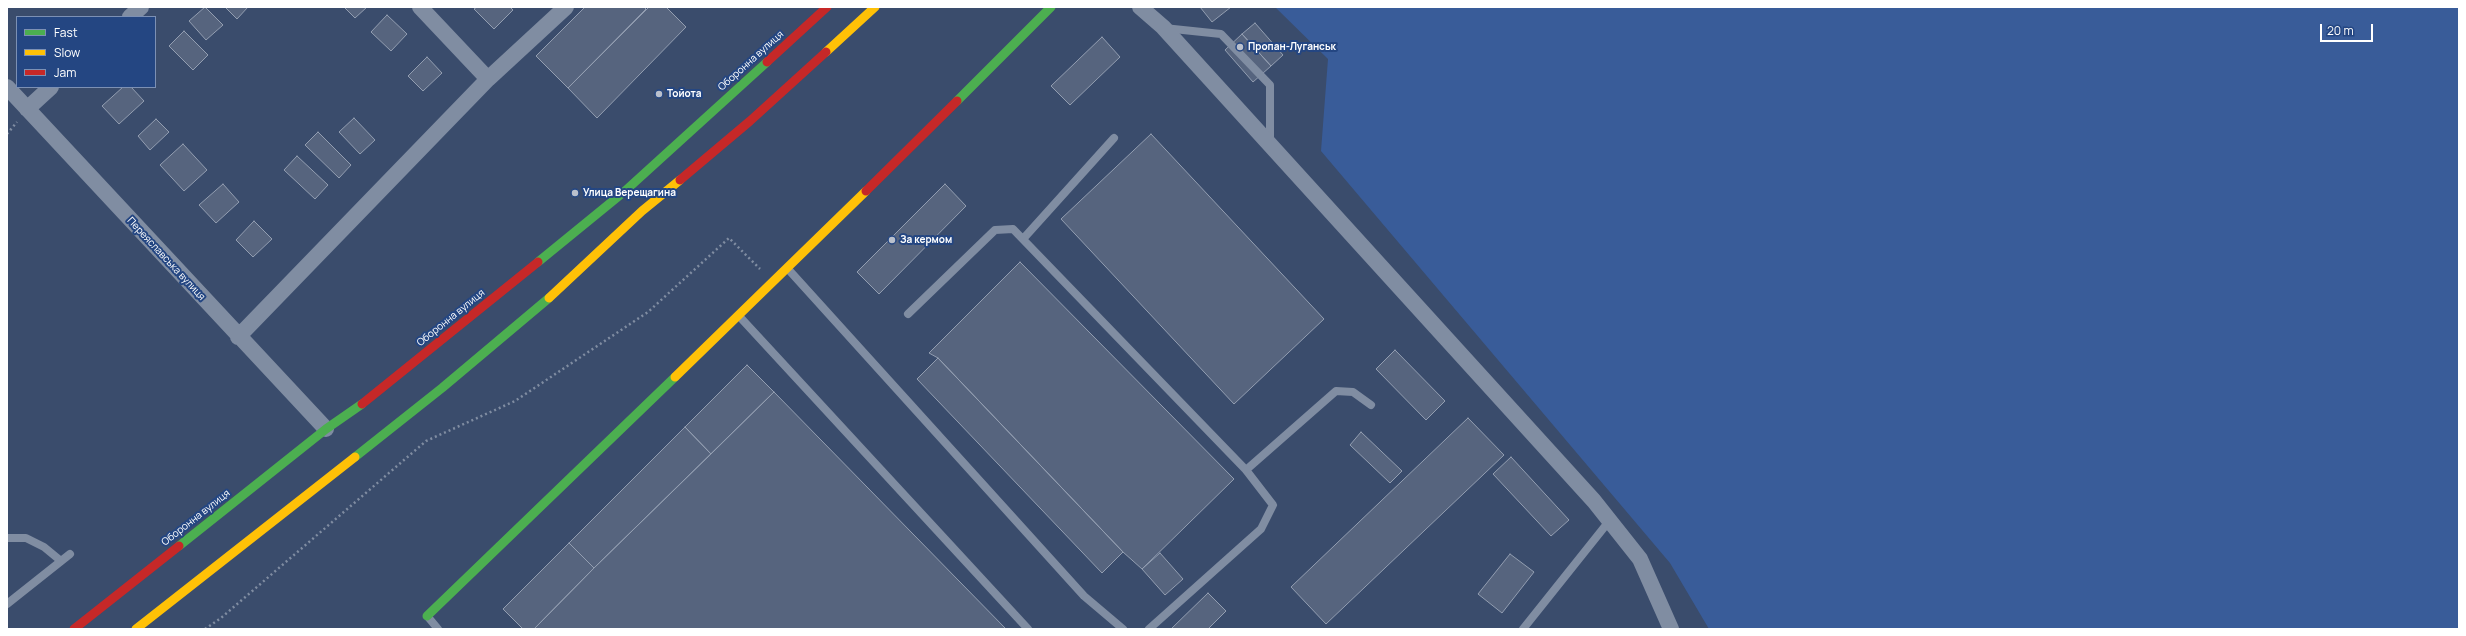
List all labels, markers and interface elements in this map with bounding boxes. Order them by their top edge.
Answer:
legend [16,16,156,88]
scale bar [2322,16,2375,42]
text: 20 m [2327,22,2354,39]
text: Fast [54,24,78,41]
street label: Оборонна вулиця [716,29,786,93]
place label: Пропан-Луганськ [1248,41,1336,53]
marker: Пропан-Луганськ [1235,42,1245,52]
text: Slow [54,44,80,61]
text: Jam [54,64,76,81]
place label: Тойота [667,88,702,100]
marker: Тойота [654,89,664,99]
place label: Улица Верещагина [583,187,676,199]
marker: Улица Верещагина [570,188,580,198]
street label: Переяславська вулиця [124,215,208,303]
place label: За кермом [900,234,952,246]
marker: За кермом [887,235,897,245]
street label: Оборонна вулиця [415,287,487,349]
street label: Оборонна вулиця [159,487,233,549]

